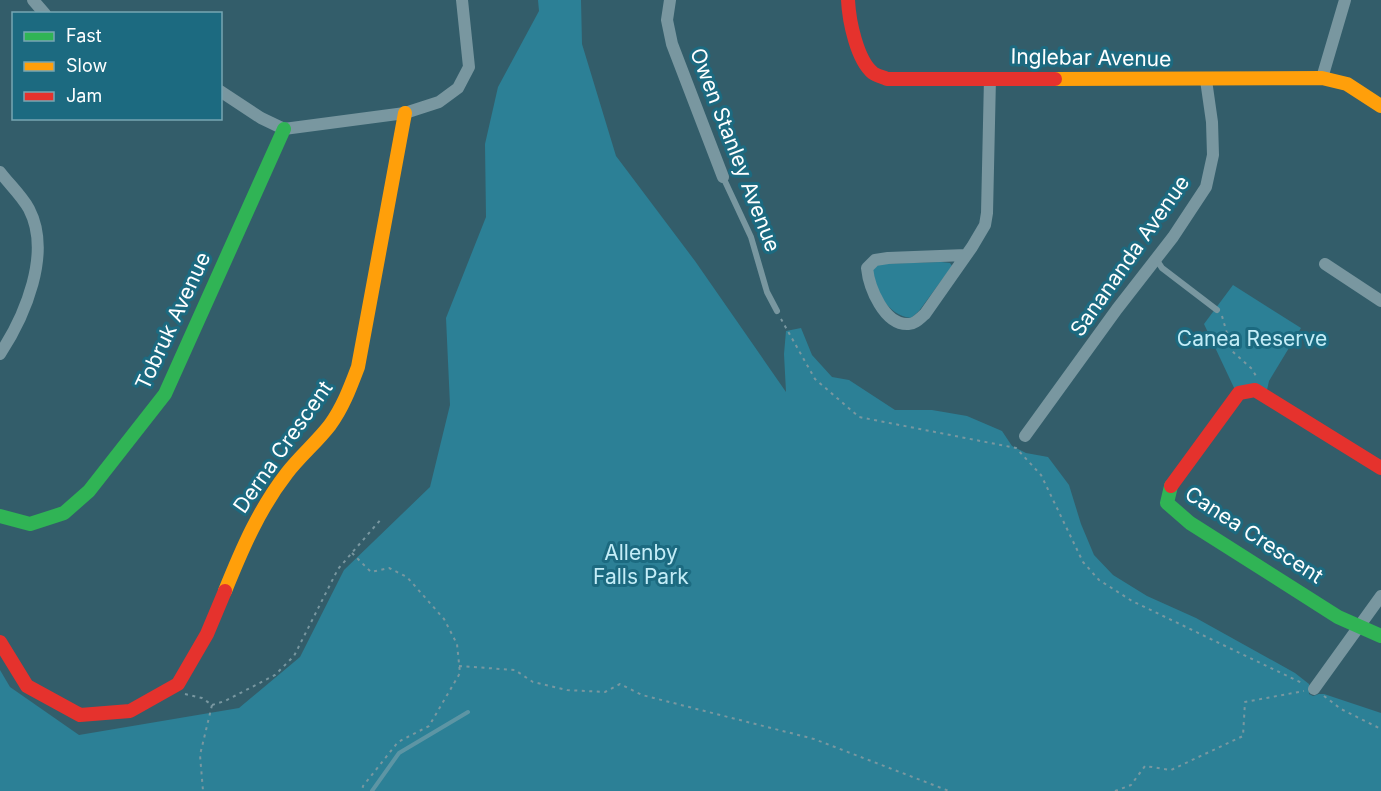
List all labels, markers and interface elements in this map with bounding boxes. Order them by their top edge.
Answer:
legend [12,12,222,120]
text: Fast [66,25,102,46]
street label: Owen Stanley Avenue [685,44,786,255]
street label: Inglebar Avenue [1010,44,1172,71]
text: Slow [66,55,107,76]
text: Jam [66,85,102,106]
street label: Sanananda Avenue [1065,171,1194,341]
street label: Tobruk Avenue [130,248,215,394]
park label: Canea Reserve [1177,326,1327,351]
street label: Derna Crescent [228,376,337,518]
street label: Canea Crescent [1181,481,1328,589]
park label: Allenby Falls Park [593,540,689,589]

